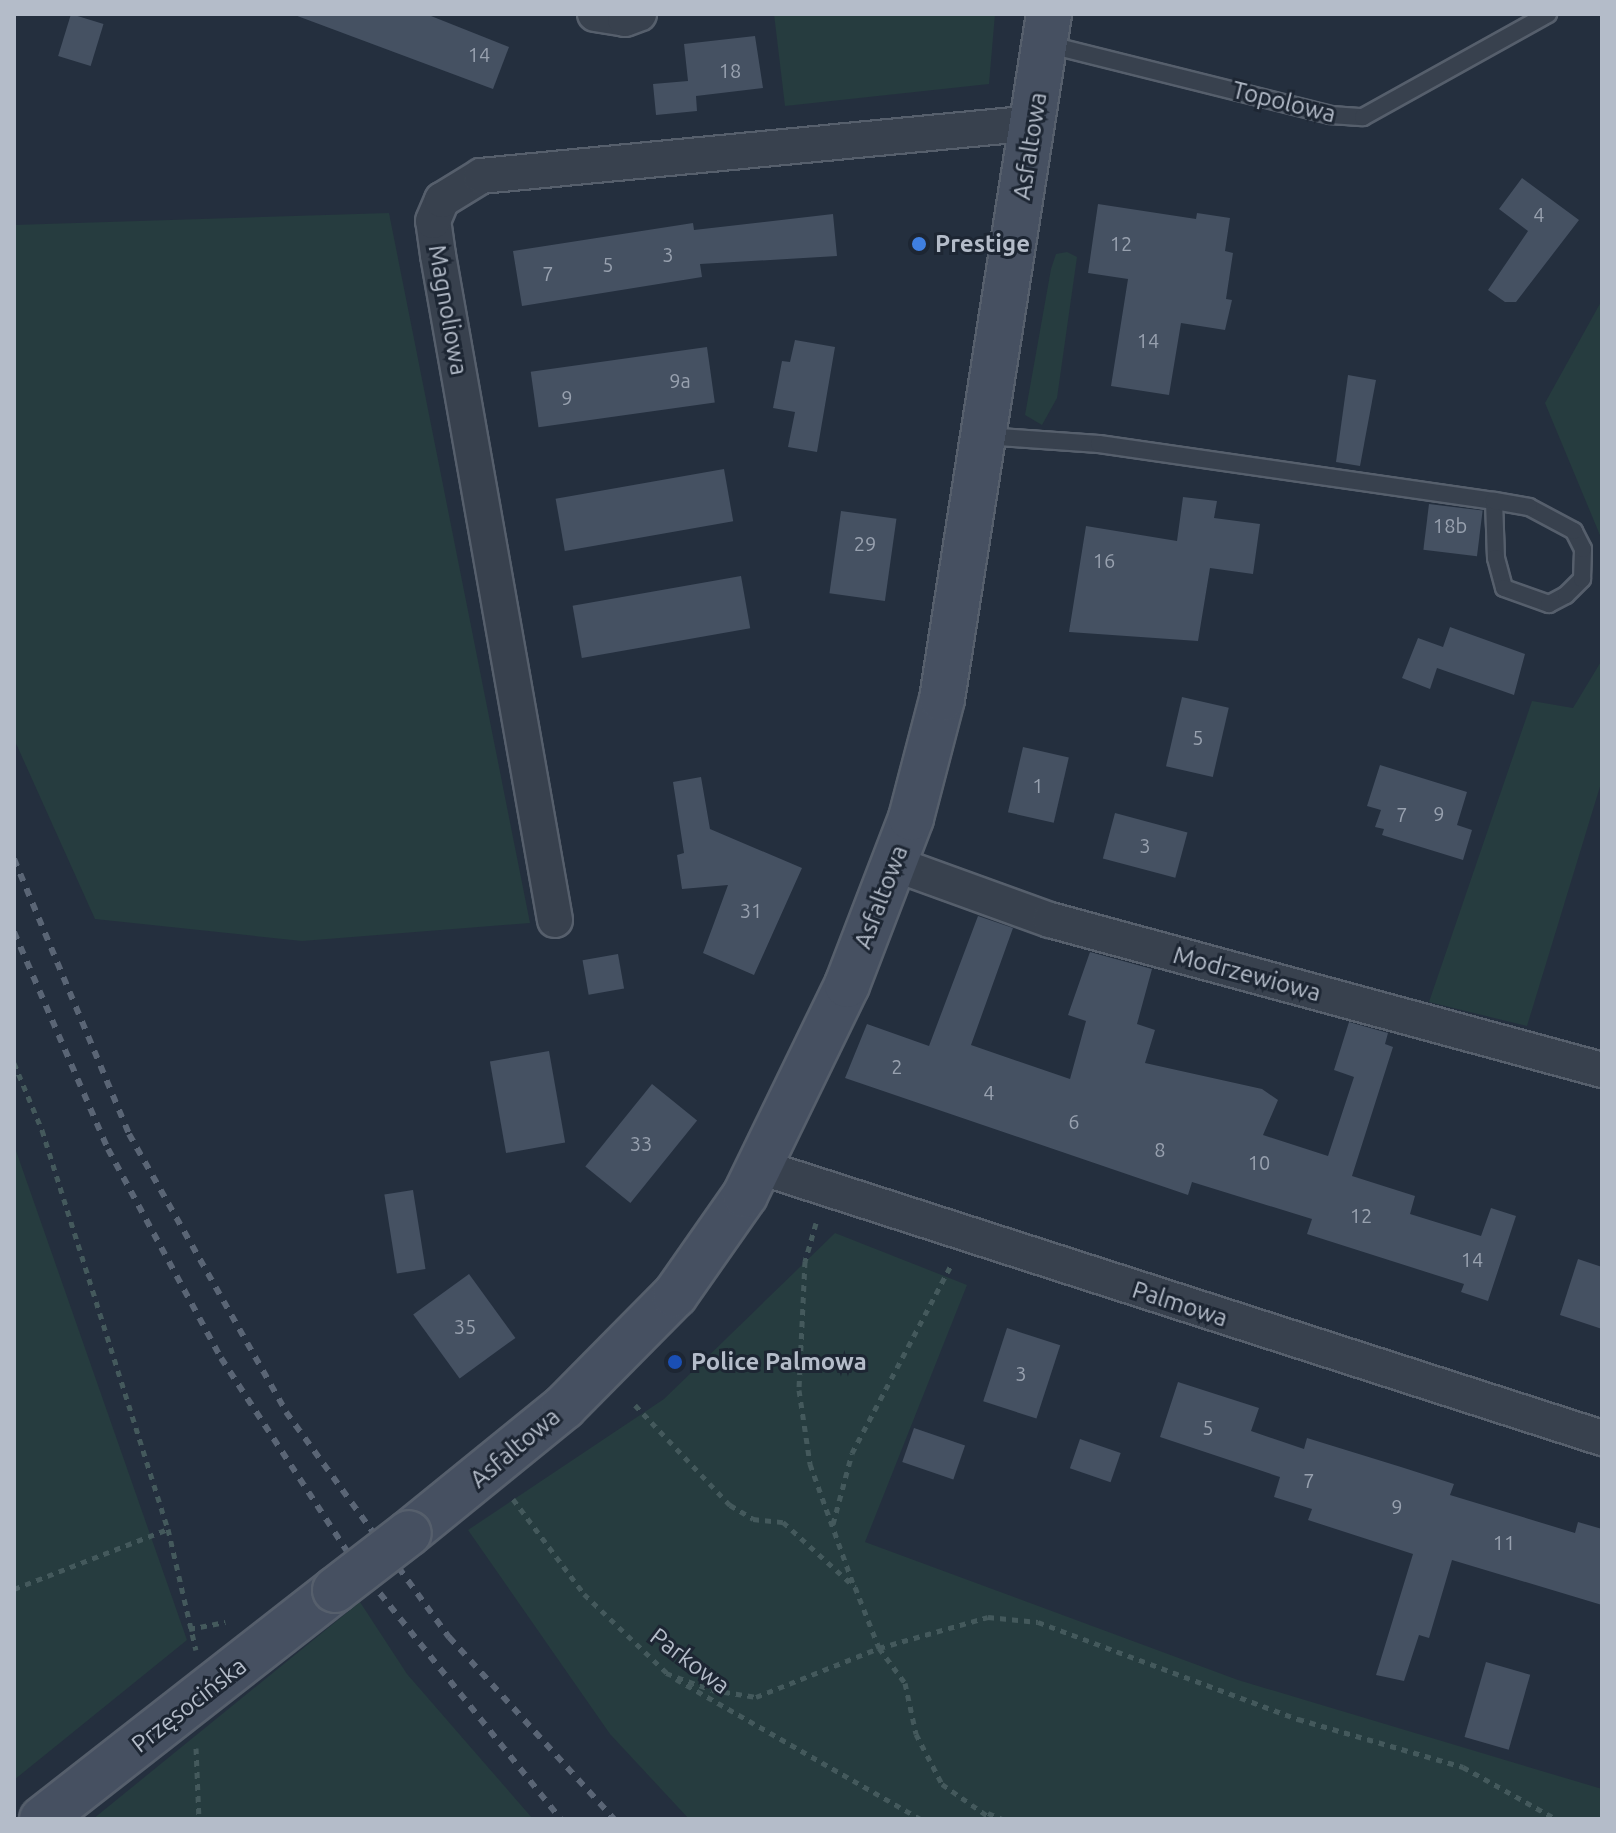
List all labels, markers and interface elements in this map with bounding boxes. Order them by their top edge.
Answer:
house number: 14 [468,42,490,66]
house number: 18 [719,58,741,82]
street label: Topolowa [1229,75,1339,129]
street label: Asfaltowa [1007,90,1053,202]
house number: 4 [1533,202,1545,226]
place label: Prestige [935,230,1030,258]
house number: 12 [1110,231,1132,255]
marker: Prestige [910,235,928,253]
house number: 3 [662,242,674,266]
street label: Magnoliowa [422,243,474,377]
house number: 5 [602,252,614,276]
house number: 7 [542,261,554,285]
house number: 14 [1137,328,1159,352]
house number: 9a [669,368,691,392]
house number: 9 [561,385,573,409]
house number: 18b [1433,513,1467,537]
house number: 29 [854,531,876,555]
house number: 16 [1093,548,1115,572]
house number: 5 [1192,725,1204,749]
house number: 1 [1032,773,1044,797]
house number: 9 [1433,801,1445,825]
house number: 7 [1396,802,1408,826]
house number: 3 [1139,833,1151,857]
street label: Asfaltowa [848,841,914,953]
house number: 31 [740,898,762,922]
street label: Modrzewiowa [1170,940,1324,1008]
house number: 2 [891,1054,903,1078]
house number: 4 [983,1080,995,1104]
house number: 6 [1068,1109,1080,1133]
house number: 33 [630,1131,652,1155]
house number: 8 [1154,1137,1166,1161]
house number: 10 [1248,1150,1270,1174]
house number: 12 [1350,1203,1372,1227]
house number: 14 [1461,1247,1483,1271]
street label: Palmowa [1129,1275,1231,1333]
house number: 35 [454,1314,476,1338]
place label: Police Palmowa [691,1348,867,1376]
marker: Police Palmowa [666,1353,684,1371]
house number: 3 [1015,1361,1027,1385]
street label: Asfaltowa [464,1402,566,1494]
house number: 5 [1202,1415,1214,1439]
house number: 7 [1303,1468,1315,1492]
house number: 9 [1391,1494,1403,1518]
house number: 11 [1493,1530,1515,1554]
street label: Parkowa [645,1622,735,1700]
street label: Przęsocińska [126,1651,252,1759]

